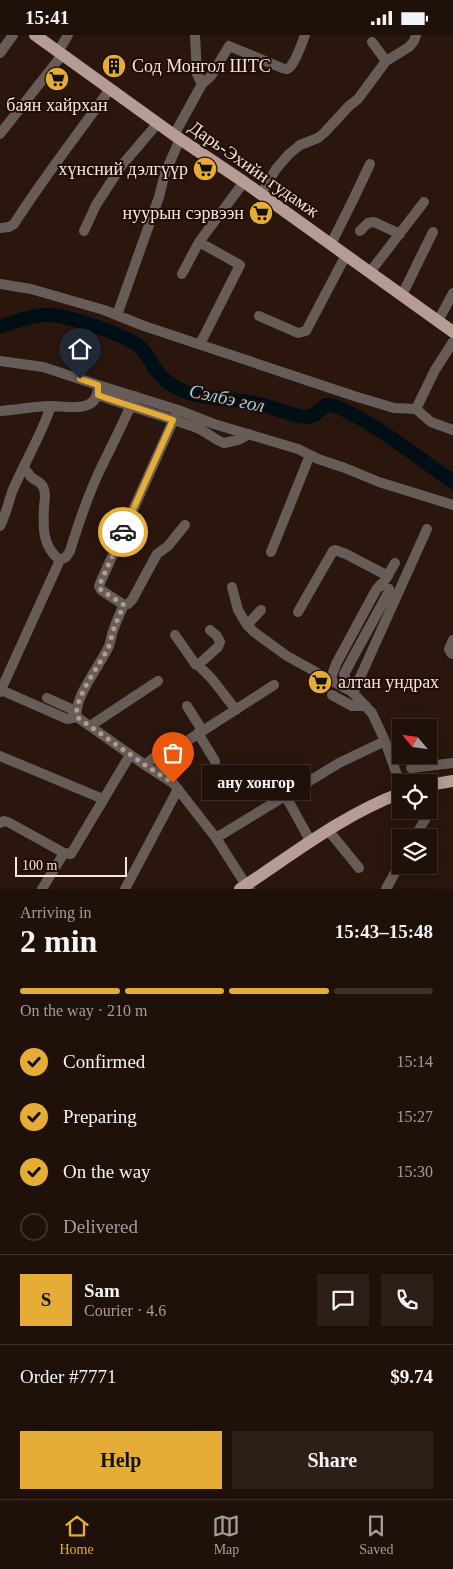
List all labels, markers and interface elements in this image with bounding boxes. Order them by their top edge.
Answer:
text: 15:41 [25,7,69,28]
building icon: Сод Монгол ШТС [101,53,127,79]
place label: Сод Монгол ШТС [132,56,271,76]
supermarket icon: баян хайрхан [44,66,70,92]
place label: баян хайрхан [6,95,108,115]
street label: Дарь-Эхийн гудамж [185,117,323,222]
supermarket icon: хүнсний дэлгүүр [192,156,218,182]
place label: хүнсний дэлгүүр [59,159,188,179]
supermarket icon: нуурын сэрвээн [248,200,274,226]
place label: нуурын сэрвээн [123,203,244,223]
pin [59,328,101,379]
icon: home [66,335,94,363]
water label: Сэлбэ гол [187,380,267,416]
courier [98,507,148,557]
icon: car [109,518,137,546]
supermarket icon: алтан ундрах [307,669,333,695]
place label: алтан ундрах [338,672,439,692]
north arrow [392,719,438,764]
map controls [392,719,437,874]
pin [152,732,194,783]
icon: bag [159,739,187,767]
callout: ану хонгор [203,765,310,801]
text: ану хонгор [217,774,295,791]
button: locate [392,774,437,819]
button: layers [392,829,437,874]
scale bar [15,854,128,877]
text: 100 m [22,858,57,873]
text: Arriving in [20,904,92,921]
text: 15:43–15:48 [335,921,433,942]
text: 2 min [20,923,97,959]
text: On the way · 210 m [20,1002,148,1019]
icon: check [20,1048,48,1076]
text: Confirmed [63,1051,145,1072]
text: 15:14 [397,1053,433,1070]
icon: check [20,1103,48,1131]
text: Preparing [63,1106,137,1127]
text: 15:27 [397,1108,433,1125]
icon: check [20,1158,48,1186]
text: On the way [63,1161,151,1182]
text: 15:30 [397,1163,433,1180]
text: Delivered [63,1216,138,1237]
button: chat [317,1274,369,1326]
button: phone [381,1274,433,1326]
text: Sam [84,1280,120,1301]
text: S [41,1289,51,1310]
text: Courier · 4.6 [84,1302,166,1319]
text: Order #7771 [20,1366,117,1387]
text: $9.74 [390,1366,433,1387]
button: Help [20,1431,222,1489]
button: Share [232,1431,433,1489]
tab: Home [59,1512,94,1558]
tab: Map [212,1512,240,1558]
tab: Saved [359,1512,394,1558]

